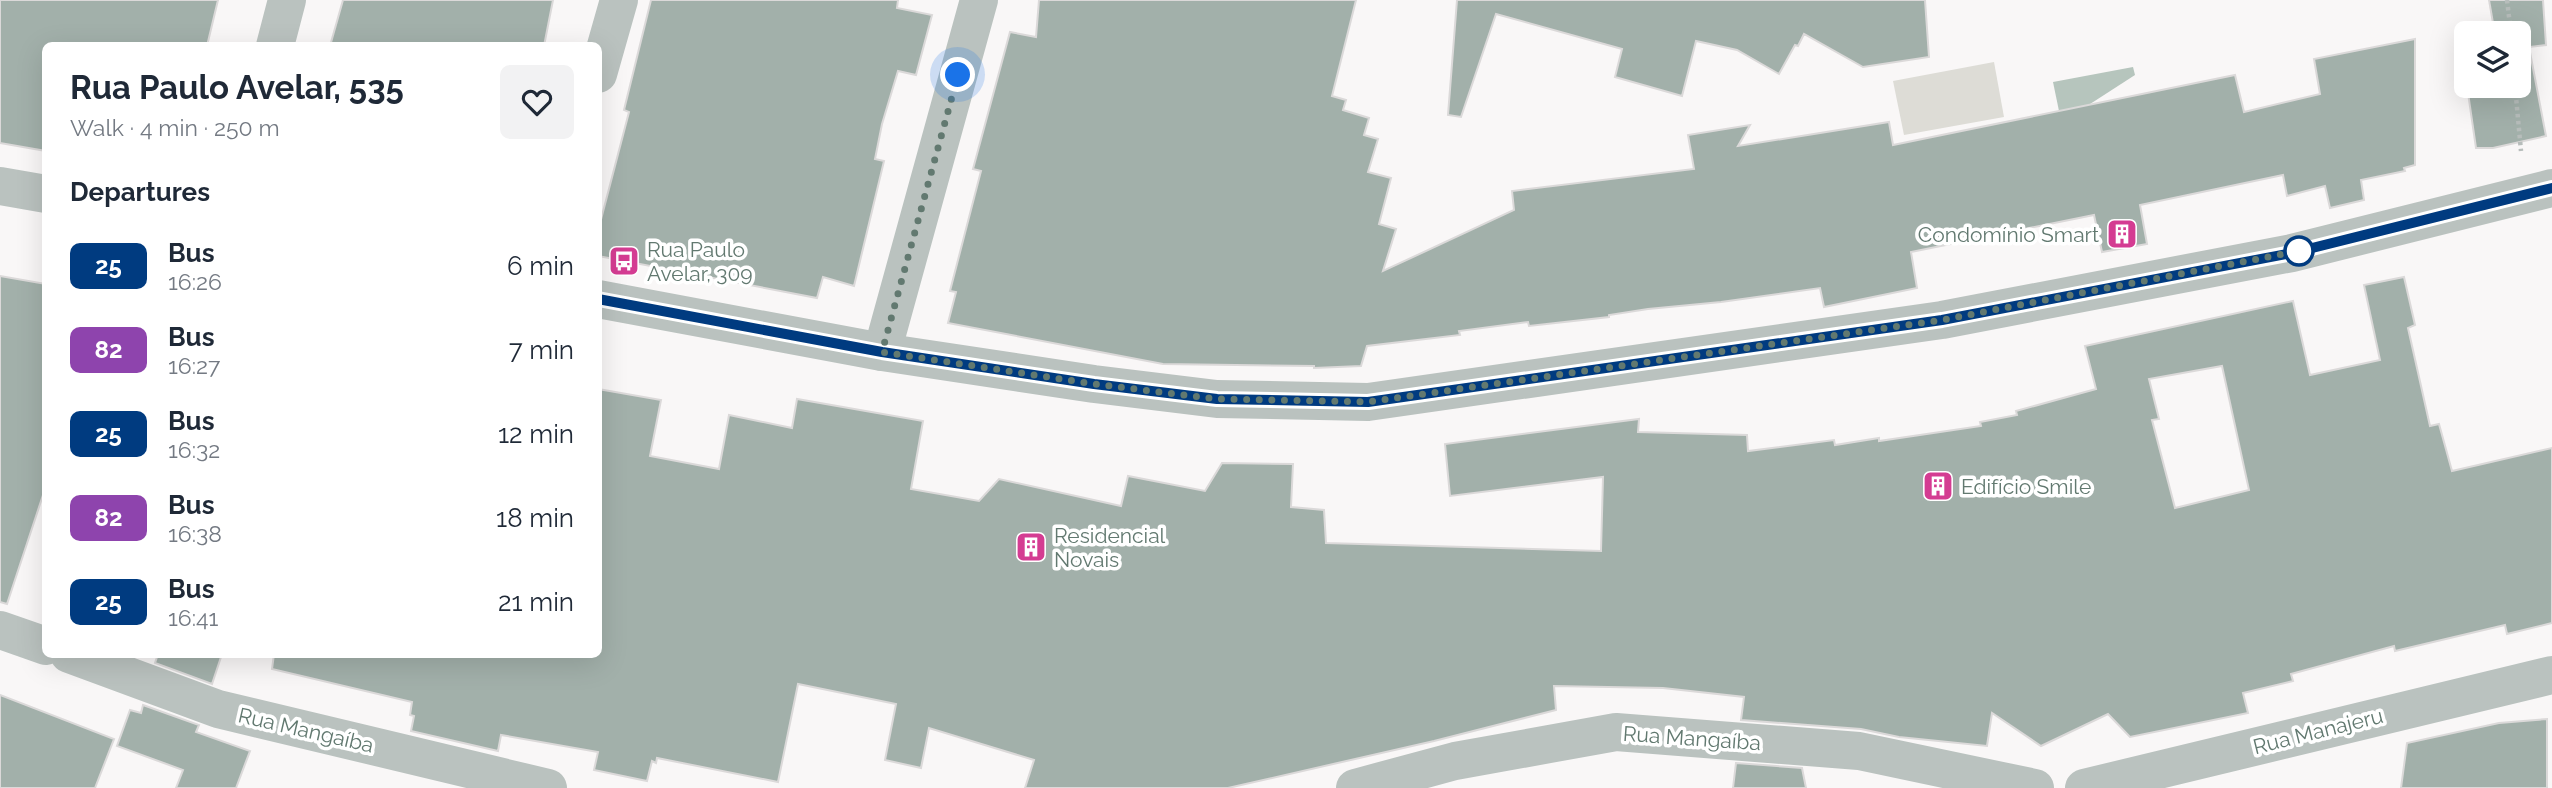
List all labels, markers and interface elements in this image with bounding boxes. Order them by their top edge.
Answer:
map controls [2454,21,2531,98]
button: layers [2454,21,2531,98]
your location [940,57,975,92]
button: heart [500,65,574,139]
text: Rua Paulo Avelar, 535 [70,68,404,107]
text: Walk · 4 min · 250 m [70,114,280,141]
text: Departures [70,177,210,207]
building icon: Condomínio Smart [2105,217,2139,251]
place label: Condomínio Smart [1918,222,2099,247]
unlabelled marker [2284,236,2314,266]
place label: Rua Paulo Avelar, 309 [647,237,753,286]
text: Bus [168,238,215,268]
bus stop icon: Rua Paulo Avelar, 309 [607,244,641,278]
text: 25 [95,251,122,280]
text: 6 min [507,251,574,281]
text: 16:26 [168,268,222,295]
text: Bus [168,322,215,352]
text: 82 [94,335,123,364]
text: 7 min [509,335,574,365]
text: 16:27 [168,352,220,379]
text: Bus [168,406,215,436]
text: 25 [95,419,122,448]
text: 12 min [498,419,574,449]
text: 16:32 [168,436,220,463]
building icon: Edifício Smile [1921,469,1955,503]
place label: Edifício Smile [1961,474,2091,499]
text: Bus [168,490,215,520]
text: 82 [94,503,123,532]
text: 18 min [496,503,574,533]
text: 16:38 [168,520,222,547]
place label: Residencial Novais [1054,523,1166,572]
building icon: Residencial Novais [1014,530,1048,564]
text: Bus [168,574,215,604]
text: 25 [95,587,122,616]
text: 21 min [498,587,574,617]
text: 16:41 [168,604,218,631]
street label: Rua Mangaíba [236,702,376,758]
street label: Rua Manajeru [2250,703,2386,759]
street label: Rua Mangaíba [1622,721,1762,755]

